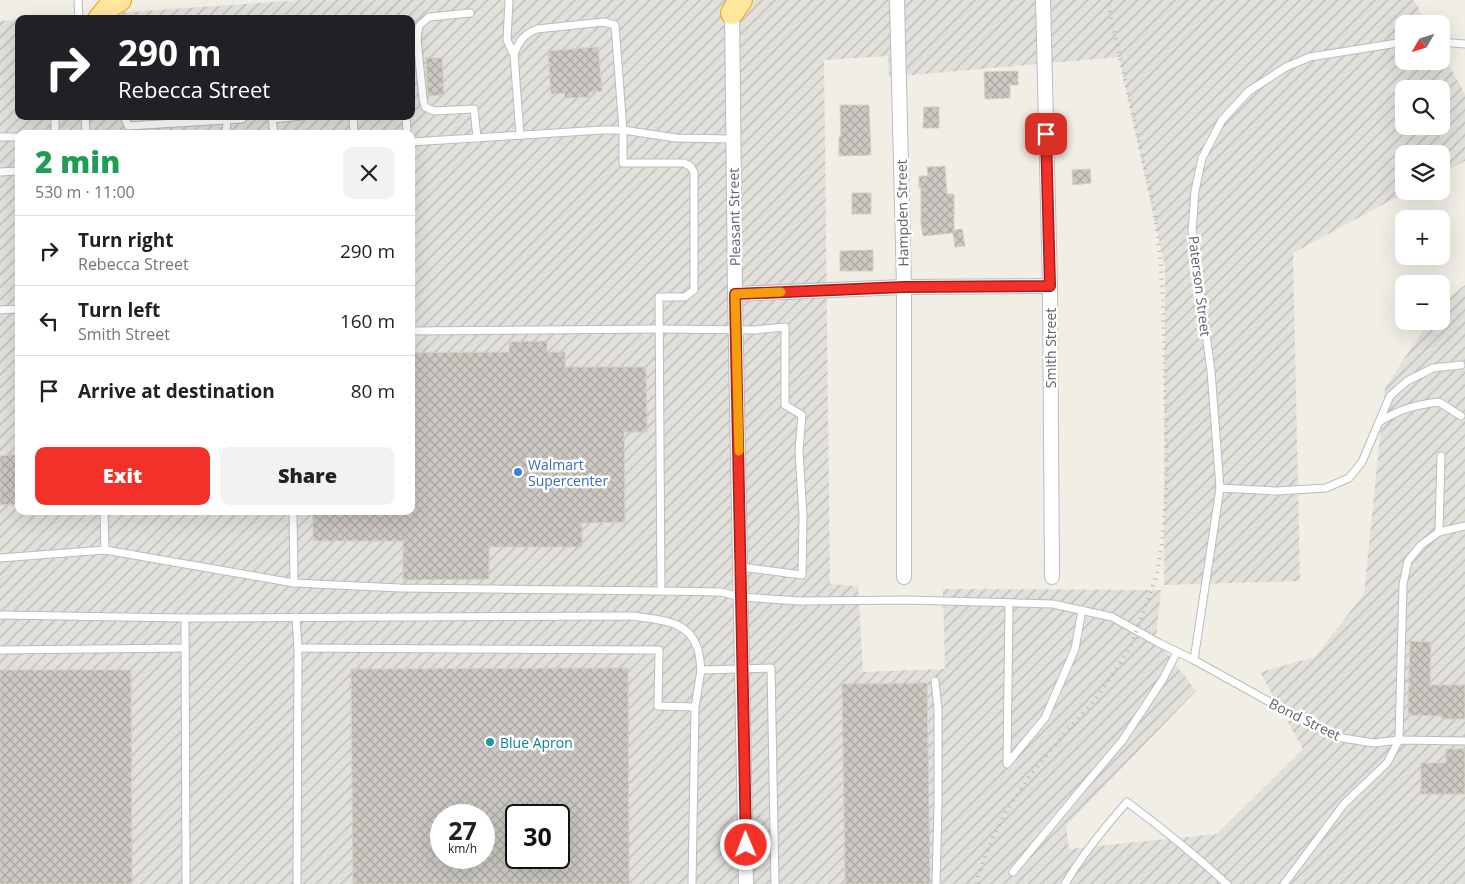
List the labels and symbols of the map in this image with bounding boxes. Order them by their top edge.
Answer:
north arrow [1395,15,1450,70]
pin [1025,113,1067,155]
street label: Hampden Street [892,159,912,267]
street label: Pleasant Street [724,168,744,266]
street label: Paterson Street [1184,235,1216,337]
street label: Smith Street [1041,308,1060,388]
place label: Walmart Supercenter [528,455,608,490]
marker: Walmart Supercenter [512,466,524,478]
street label: Bond Street [1266,694,1344,744]
place label: Blue Apron [500,733,573,752]
marker: Blue Apron [484,736,496,748]
speed limit sign: 30 [505,804,570,869]
position arrow [719,818,771,870]

